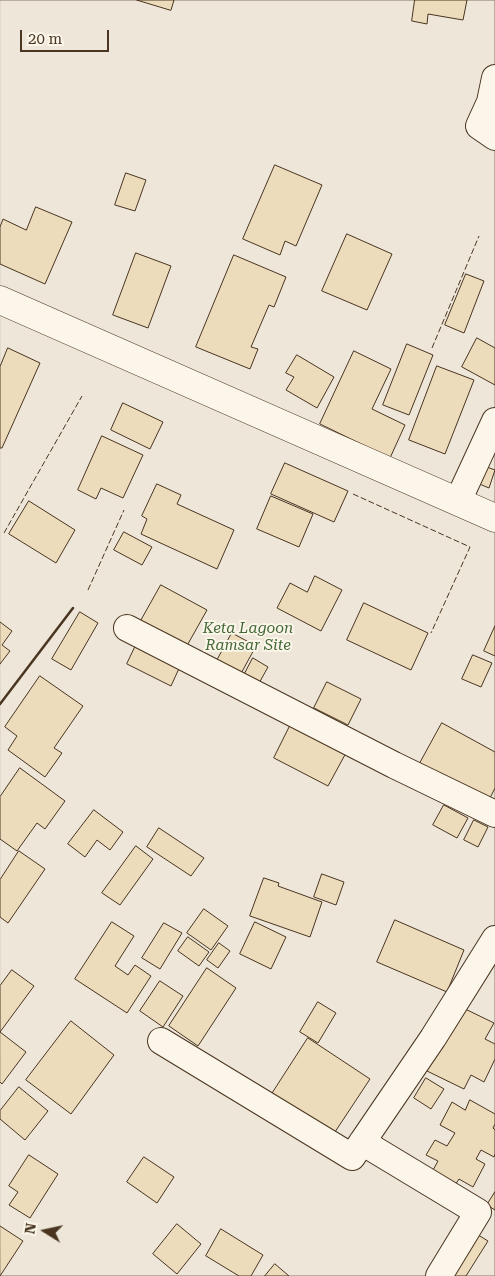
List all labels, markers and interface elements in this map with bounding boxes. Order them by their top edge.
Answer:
scale bar [22,20,111,52]
text: 20 m [28,30,62,48]
park label: Keta Lagoon Ramsar Site [203,620,293,655]
north arrow [20,1206,70,1256]
text: N [21,1222,39,1235]

